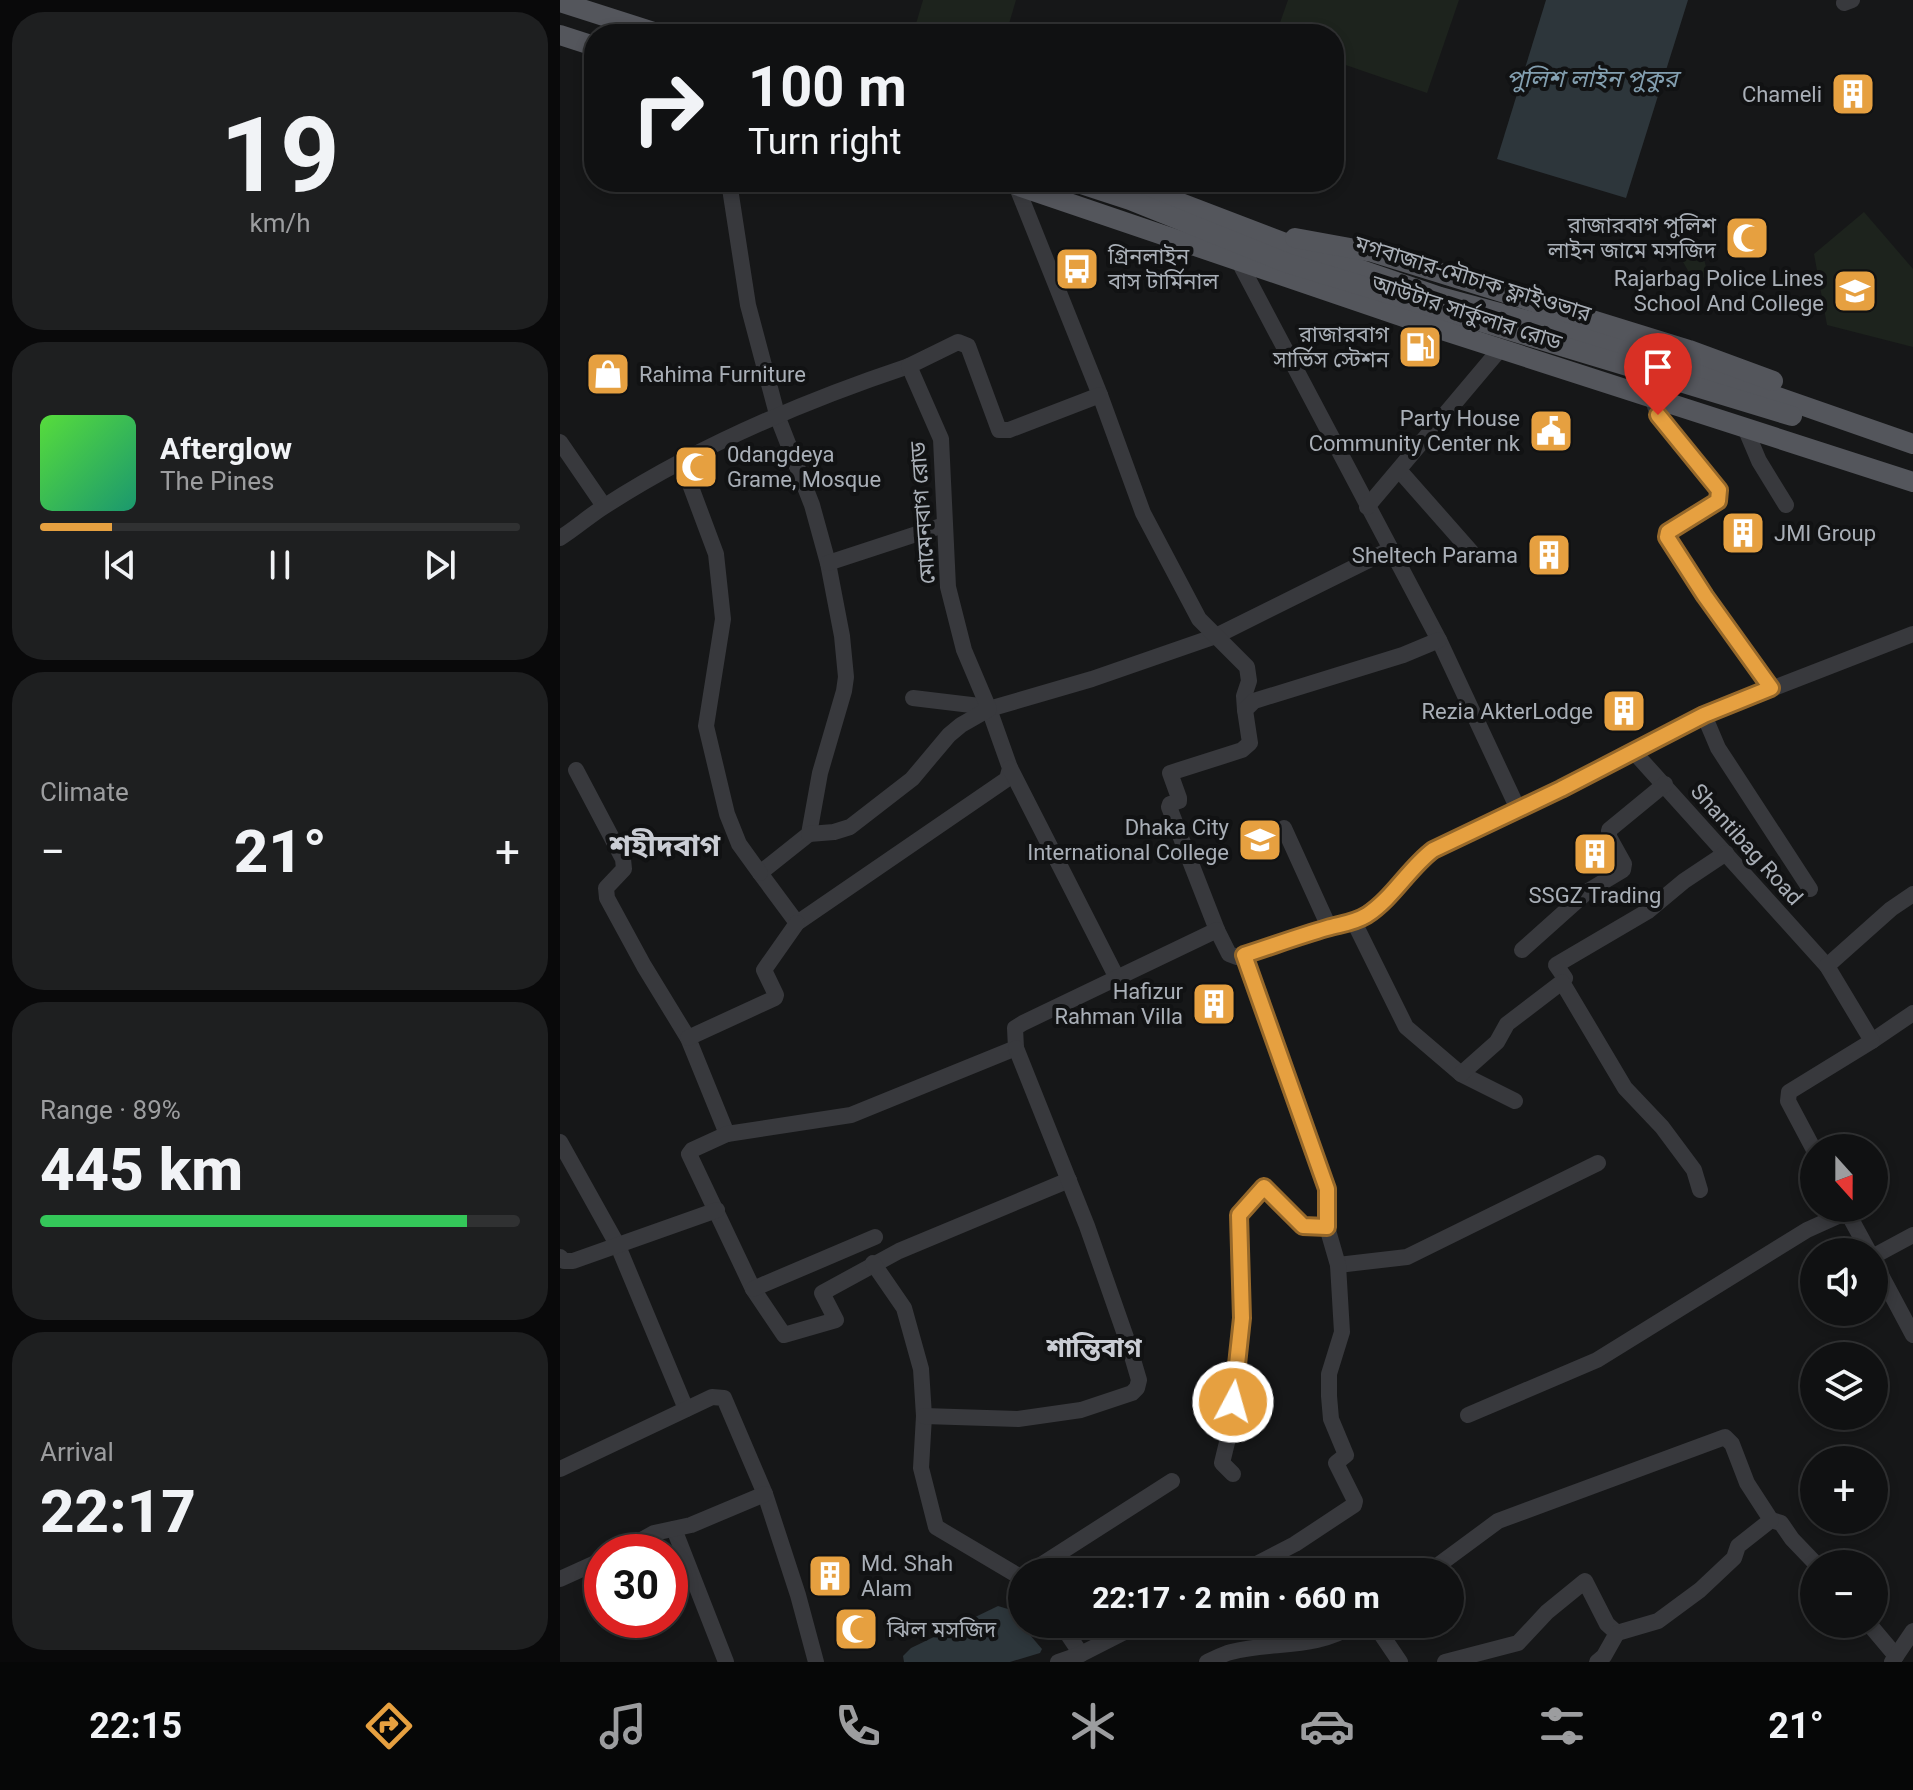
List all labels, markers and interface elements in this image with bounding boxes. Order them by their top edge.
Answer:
text: 100 m [748,54,907,120]
icon: right [616,56,720,160]
water label: পুলিশ লাইন পুকুর [1506,65,1682,93]
building icon: Chameli [1829,70,1877,118]
place label: Chameli [1742,82,1822,107]
text: 19 [220,95,340,216]
text: Turn right [748,121,901,163]
text: km/h [249,208,311,238]
place label: রাজারবাগ পুলিশ লাইন জামে মসজিদ [1547,213,1717,263]
mosque icon: রাজারবাগ পুলিশ লাইন জামে মসজিদ [1723,214,1771,262]
street label: মগবাজার-মৌচাক ফ্লাইওভার [1351,230,1595,327]
place label: গ্রিনলাইন বাস টার্মিনাল [1107,244,1219,294]
bus stop icon: গ্রিনলাইন বাস টার্মিনাল [1053,245,1101,293]
place label: Rajarbag Police Lines School And College [1614,266,1824,316]
school or university icon: Rajarbag Police Lines School And College [1831,267,1879,315]
street label: আউটার সার্কুলার রোড [1368,269,1565,356]
place label: রাজারবাগ সার্ভিস স্টেশন [1272,322,1390,372]
fuel station icon: রাজারবাগ সার্ভিস স্টেশন [1396,323,1444,371]
pin [1624,333,1692,415]
icon: arrive [1636,345,1680,389]
shop icon: Rahima Furniture [584,350,632,398]
place label: Rahima Furniture [639,362,806,387]
place label: Party House Community Center nk [1309,406,1521,456]
public building icon: Party House Community Center nk [1527,407,1575,455]
text: Afterglow [160,431,292,466]
street label: মোমেনবাগ রোড [905,440,940,585]
place label: 0dangdeya Grame, Mosque [727,442,881,492]
mosque icon: 0dangdeya Grame, Mosque [672,443,720,491]
text: The Pines [160,466,274,496]
building icon: JMI Group [1719,509,1767,557]
place label: JMI Group [1774,521,1876,546]
building icon: Sheltech Parama [1525,531,1573,579]
icon: previous [98,543,142,587]
icon: pause [258,543,302,587]
icon: next [418,543,462,587]
place label: Sheltech Parama [1352,543,1518,568]
building icon: Rezia AkterLodge [1600,687,1648,735]
place label: Rezia AkterLodge [1421,699,1593,724]
text: Climate [40,777,129,807]
street label: Shantibag Road [1686,779,1808,910]
place label: Dhaka City International College [1027,815,1230,865]
text: 21° [234,816,327,887]
school or university icon: Dhaka City International College [1236,816,1284,864]
text: − [40,826,65,878]
text: + [495,826,520,878]
district label: শহীদবাগ [609,828,721,863]
building icon: SSGZ Trading [1571,830,1619,878]
place label: SSGZ Trading [1529,883,1661,908]
place label: Hafizur Rahman Villa [1054,979,1184,1029]
building icon: Hafizur Rahman Villa [1190,980,1238,1028]
text: Range · 89% [40,1095,181,1125]
text: 445 km [40,1134,243,1205]
north arrow [1800,1134,1888,1222]
map controls [1800,1134,1888,1638]
button: sound [1800,1238,1888,1326]
district label: শান্তিবাগ [1045,1332,1143,1363]
button: layers [1800,1342,1888,1430]
position arrow [1191,1360,1275,1444]
text: Arrival [40,1437,114,1467]
button: + [1800,1446,1888,1534]
text: 22:17 [40,1476,196,1547]
speed limit sign: 30 [584,1534,688,1638]
button: − [1800,1550,1888,1638]
place label: Md. Shah Alam [861,1551,953,1601]
building icon: Md. Shah Alam [806,1552,854,1600]
text: 22:17 · 2 min · 660 m [1092,1580,1380,1615]
mosque icon: ঝিল মসজিদ [832,1605,880,1653]
place label: ঝিল মসজিদ [886,1617,997,1642]
icon: directions [361,1698,417,1754]
icon: music [595,1698,651,1754]
icon: phone [830,1698,886,1754]
icon: climate [1065,1698,1121,1754]
icon: car [1299,1698,1355,1754]
icon: filters [1534,1698,1590,1754]
text: 22:15 [89,1705,182,1747]
text: 21° [1768,1705,1824,1747]

